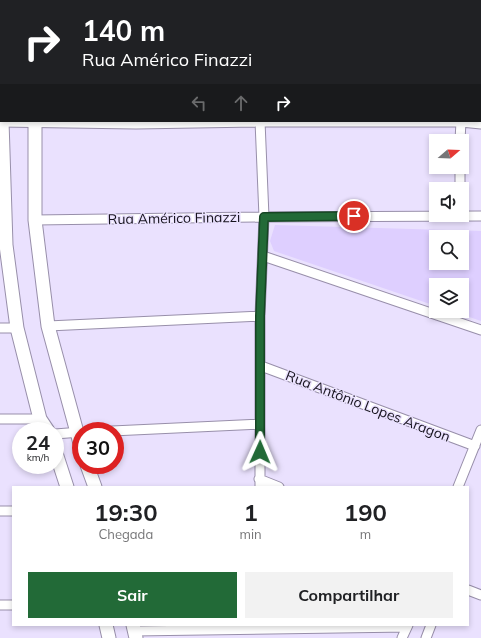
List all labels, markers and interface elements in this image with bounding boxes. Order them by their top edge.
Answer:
text: 140 m [82,13,165,48]
icon: right [16,16,68,68]
text: Rua Américo Finazzi [82,48,252,71]
icon: left [188,92,210,114]
icon: ahead [230,92,252,114]
icon: right [272,92,294,114]
north arrow [429,134,469,174]
map controls [429,134,469,318]
button: sound [429,182,469,222]
pin [337,199,371,233]
icon: arrive [343,205,365,227]
street label: Rua Américo Finazzi [108,208,240,228]
button: search [429,230,469,270]
button: layers [429,278,469,318]
street label: Rua Antônio Lopes Aragon [283,366,453,446]
speed limit sign: 30 [72,422,124,474]
text: 24 [26,430,50,455]
position arrow [239,431,281,473]
text: km/h [27,451,49,464]
text: 19:30 [94,497,158,527]
text: 1 [243,497,258,527]
text: 190 [344,497,387,527]
text: Chegada [98,526,153,542]
text: min [240,526,262,542]
text: m [360,526,371,542]
button: Sair [28,572,237,618]
button: Compartilhar [245,572,453,618]

